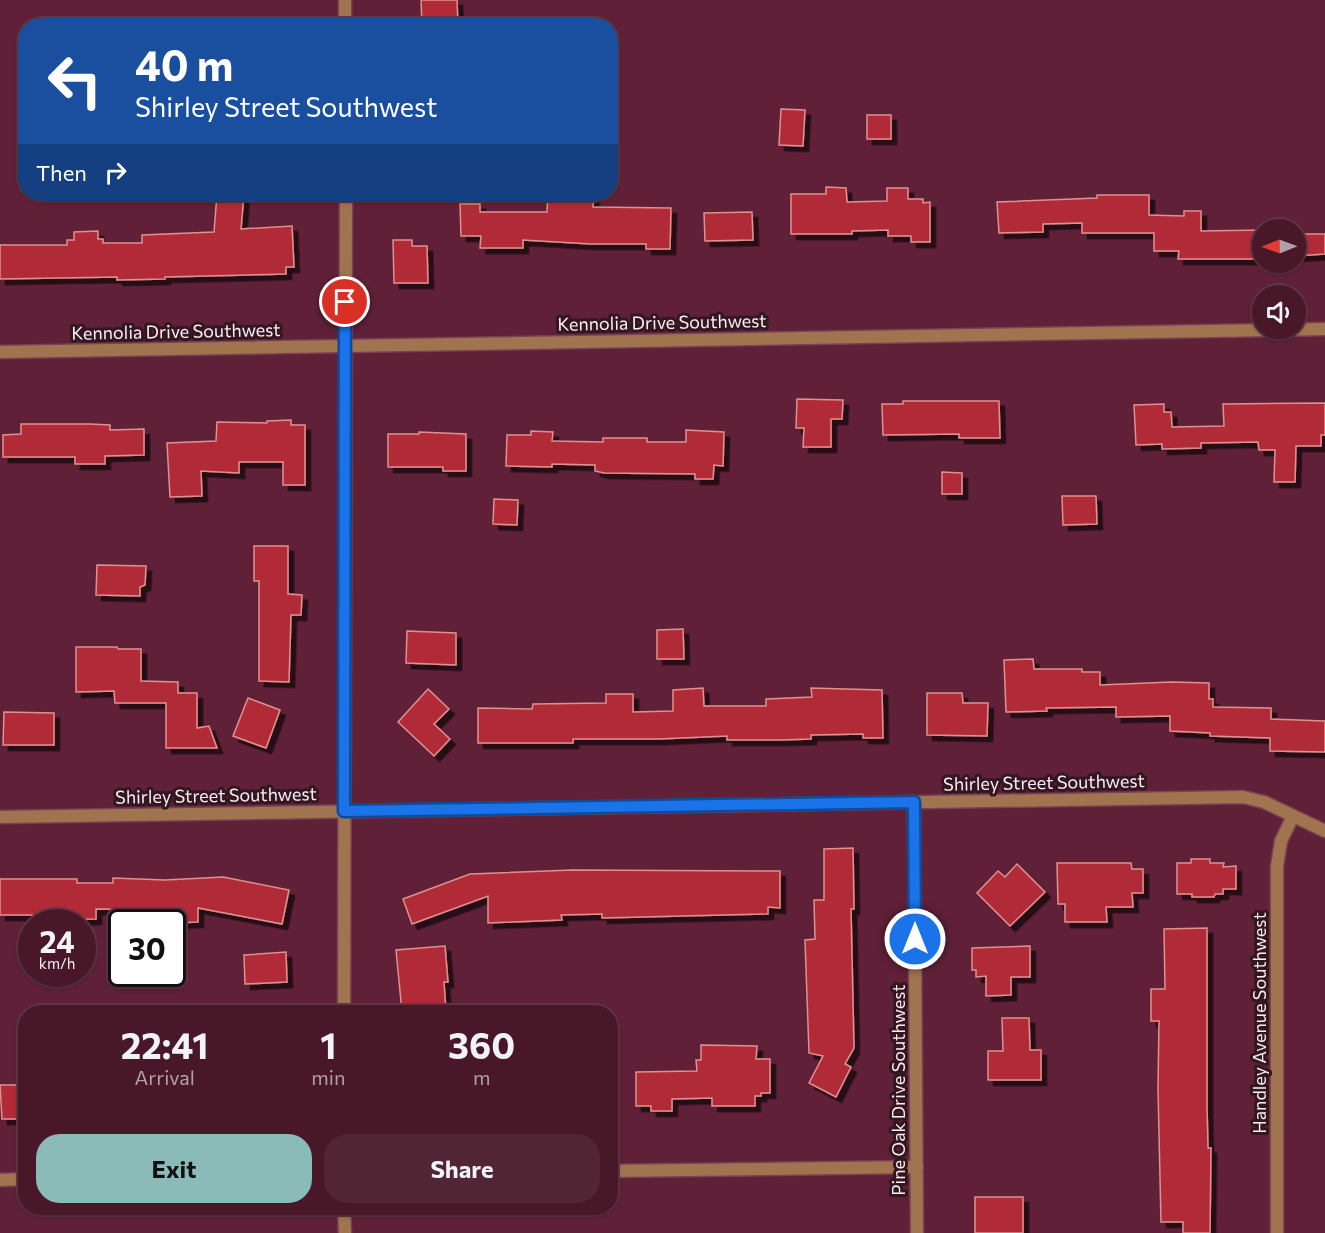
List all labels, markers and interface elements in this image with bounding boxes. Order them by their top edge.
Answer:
text: 40 m [135,38,233,90]
icon: left [36,42,114,120]
text: Shirley Street Southwest [135,90,437,123]
icon: right [99,156,132,189]
text: Then [36,159,87,186]
north arrow [1252,219,1306,273]
map controls [1252,219,1306,339]
pin [319,276,370,327]
icon: arrive [328,285,361,318]
button: sound [1252,285,1306,339]
street label: Kennolia Drive Southwest [557,309,767,335]
street label: Kennolia Drive Southwest [71,318,281,344]
street label: Shirley Street Southwest [943,769,1145,795]
street label: Shirley Street Southwest [115,782,317,808]
position arrow [883,907,947,971]
speed limit sign: 30 [108,909,186,987]
street label: Handley Avenue Southwest [1248,912,1270,1134]
text: 24 [39,922,75,959]
text: km/h [39,954,75,972]
street label: Pine Oak Drive Southwest [887,984,909,1196]
text: 22:41 [121,1022,209,1066]
text: 1 [320,1022,336,1066]
text: 360 [448,1022,515,1066]
text: Arrival [134,1065,195,1089]
text: min [311,1065,345,1089]
text: m [473,1065,490,1089]
button: Exit [36,1134,312,1203]
button: Share [324,1134,600,1203]

